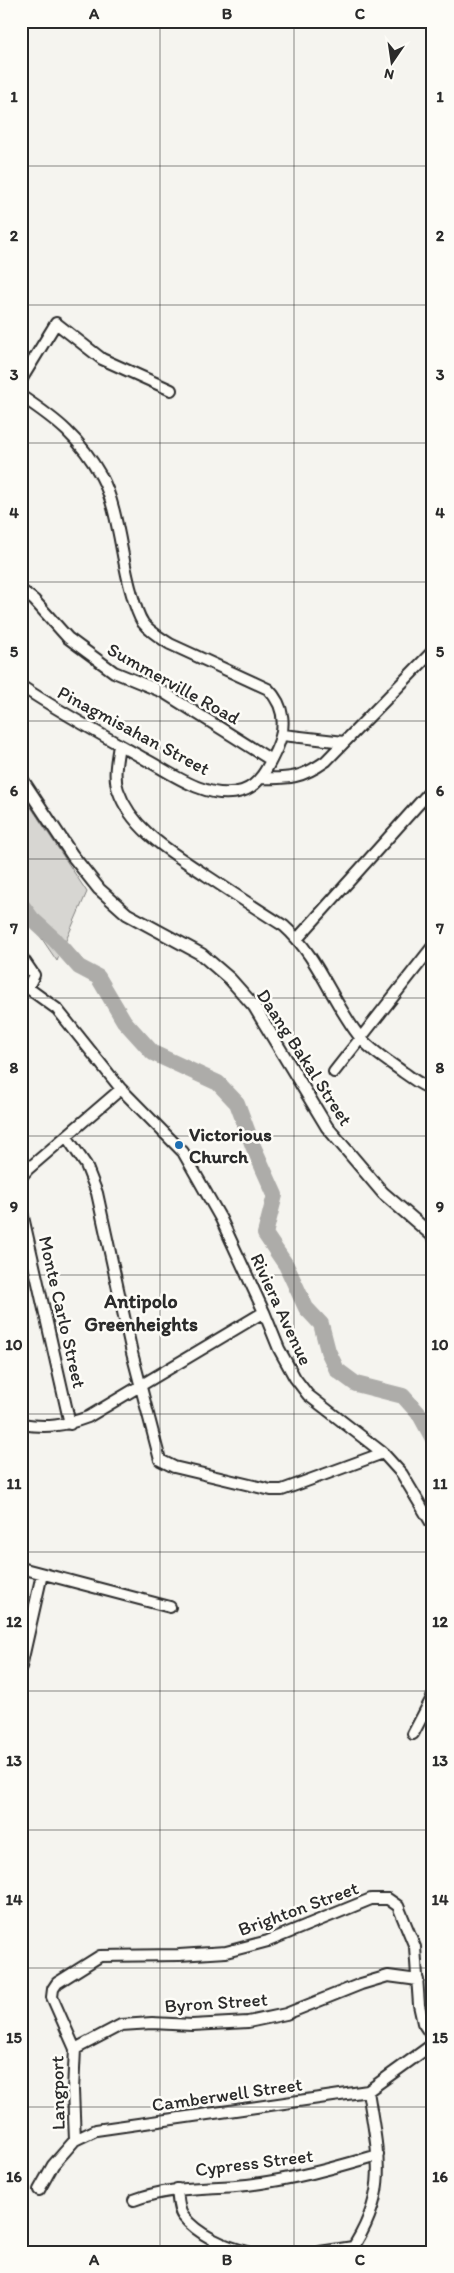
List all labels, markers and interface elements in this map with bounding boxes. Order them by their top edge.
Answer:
text: A [88,4,100,23]
text: B [222,4,233,23]
text: C [355,4,366,23]
north arrow [366,38,416,88]
text: N [383,65,396,84]
text: 1 [10,87,18,106]
text: 1 [436,87,444,106]
text: 2 [10,226,19,245]
text: 2 [436,226,445,245]
text: 3 [10,365,19,384]
text: 3 [436,365,445,384]
text: 4 [9,503,19,522]
text: 4 [435,503,445,522]
street label: Summerville Road [103,637,245,730]
text: 5 [10,642,19,661]
text: 5 [436,642,445,661]
street label: Pinagmisahan Street [54,681,214,780]
text: 6 [10,781,19,800]
text: 6 [436,781,445,800]
text: 7 [9,919,18,938]
text: 7 [435,919,444,938]
street label: Daang Bakal Street [252,985,357,1130]
text: 8 [10,1058,19,1077]
text: 8 [436,1058,445,1077]
place label: Victorious Church [189,1123,272,1168]
marker: Victorious Church [173,1139,185,1151]
text: 9 [10,1197,18,1216]
text: 9 [436,1197,444,1216]
street label: Monte Carlo Street [34,1234,91,1390]
street label: Riviera Avenue [246,1250,318,1369]
district label: Antipolo Greenheights [84,1289,198,1337]
text: 10 [5,1335,23,1354]
text: 10 [431,1335,449,1354]
text: 11 [7,1474,22,1493]
text: 11 [433,1474,448,1493]
text: 12 [6,1612,23,1631]
text: 12 [432,1612,449,1631]
text: 13 [6,1751,22,1770]
text: 13 [432,1751,448,1770]
street label: Brighton Street [235,1876,361,1941]
text: 14 [5,1890,23,1909]
text: 14 [431,1890,449,1909]
street label: Byron Street [164,1987,268,2018]
text: 15 [6,2028,23,2047]
text: 15 [432,2028,449,2047]
street label: Langport [45,2056,70,2130]
street label: Camberwell Street [150,2073,304,2116]
street label: Cypress Street [194,2144,314,2181]
text: 16 [6,2167,22,2186]
text: 16 [432,2167,448,2186]
text: A [88,2250,100,2269]
text: B [222,2250,233,2269]
text: C [355,2250,366,2269]

